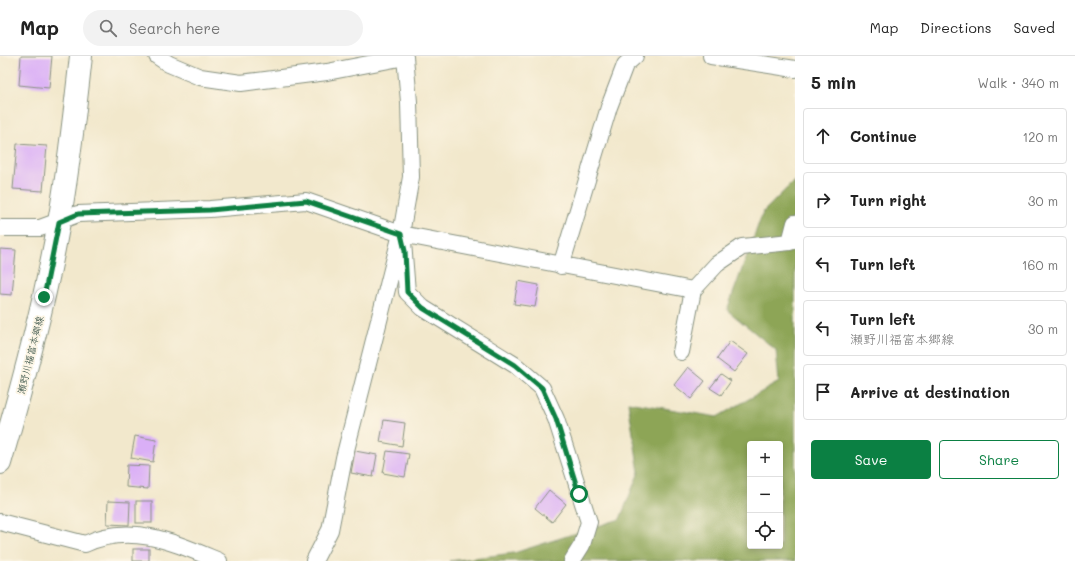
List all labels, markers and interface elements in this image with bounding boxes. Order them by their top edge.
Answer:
search box [83,10,363,46]
text: Map [20,15,59,40]
icon: search [97,17,119,39]
text: Search here [129,18,220,38]
text: Map [870,18,898,37]
text: Directions [920,18,991,37]
text: Saved [1013,18,1055,37]
text: 5 min [811,71,856,93]
text: Walk · 340 m [978,74,1059,91]
icon: ahead [812,125,834,147]
text: Continue [850,126,917,146]
text: 120 m [1022,128,1058,145]
icon: right [812,189,834,211]
text: Turn right [850,190,927,210]
text: 30 m [1028,192,1058,209]
icon: left [812,253,834,275]
text: Turn left [850,254,915,274]
text: 160 m [1022,256,1058,273]
route end [35,288,53,306]
text: Turn left [850,309,915,329]
street label: 瀬野川福富本郷線 [14,314,46,396]
icon: left [812,317,834,339]
text: 30 m [1028,320,1058,337]
text: 瀬野川福富本郷線 [850,330,954,347]
icon: arrive [812,381,834,403]
text: Arrive at destination [850,382,1010,402]
button: Save [811,440,931,479]
button: Share [939,440,1059,479]
map controls [747,441,783,549]
button: + [747,441,783,477]
button: − [747,477,783,513]
route start [570,485,588,503]
button: locate [747,513,783,549]

